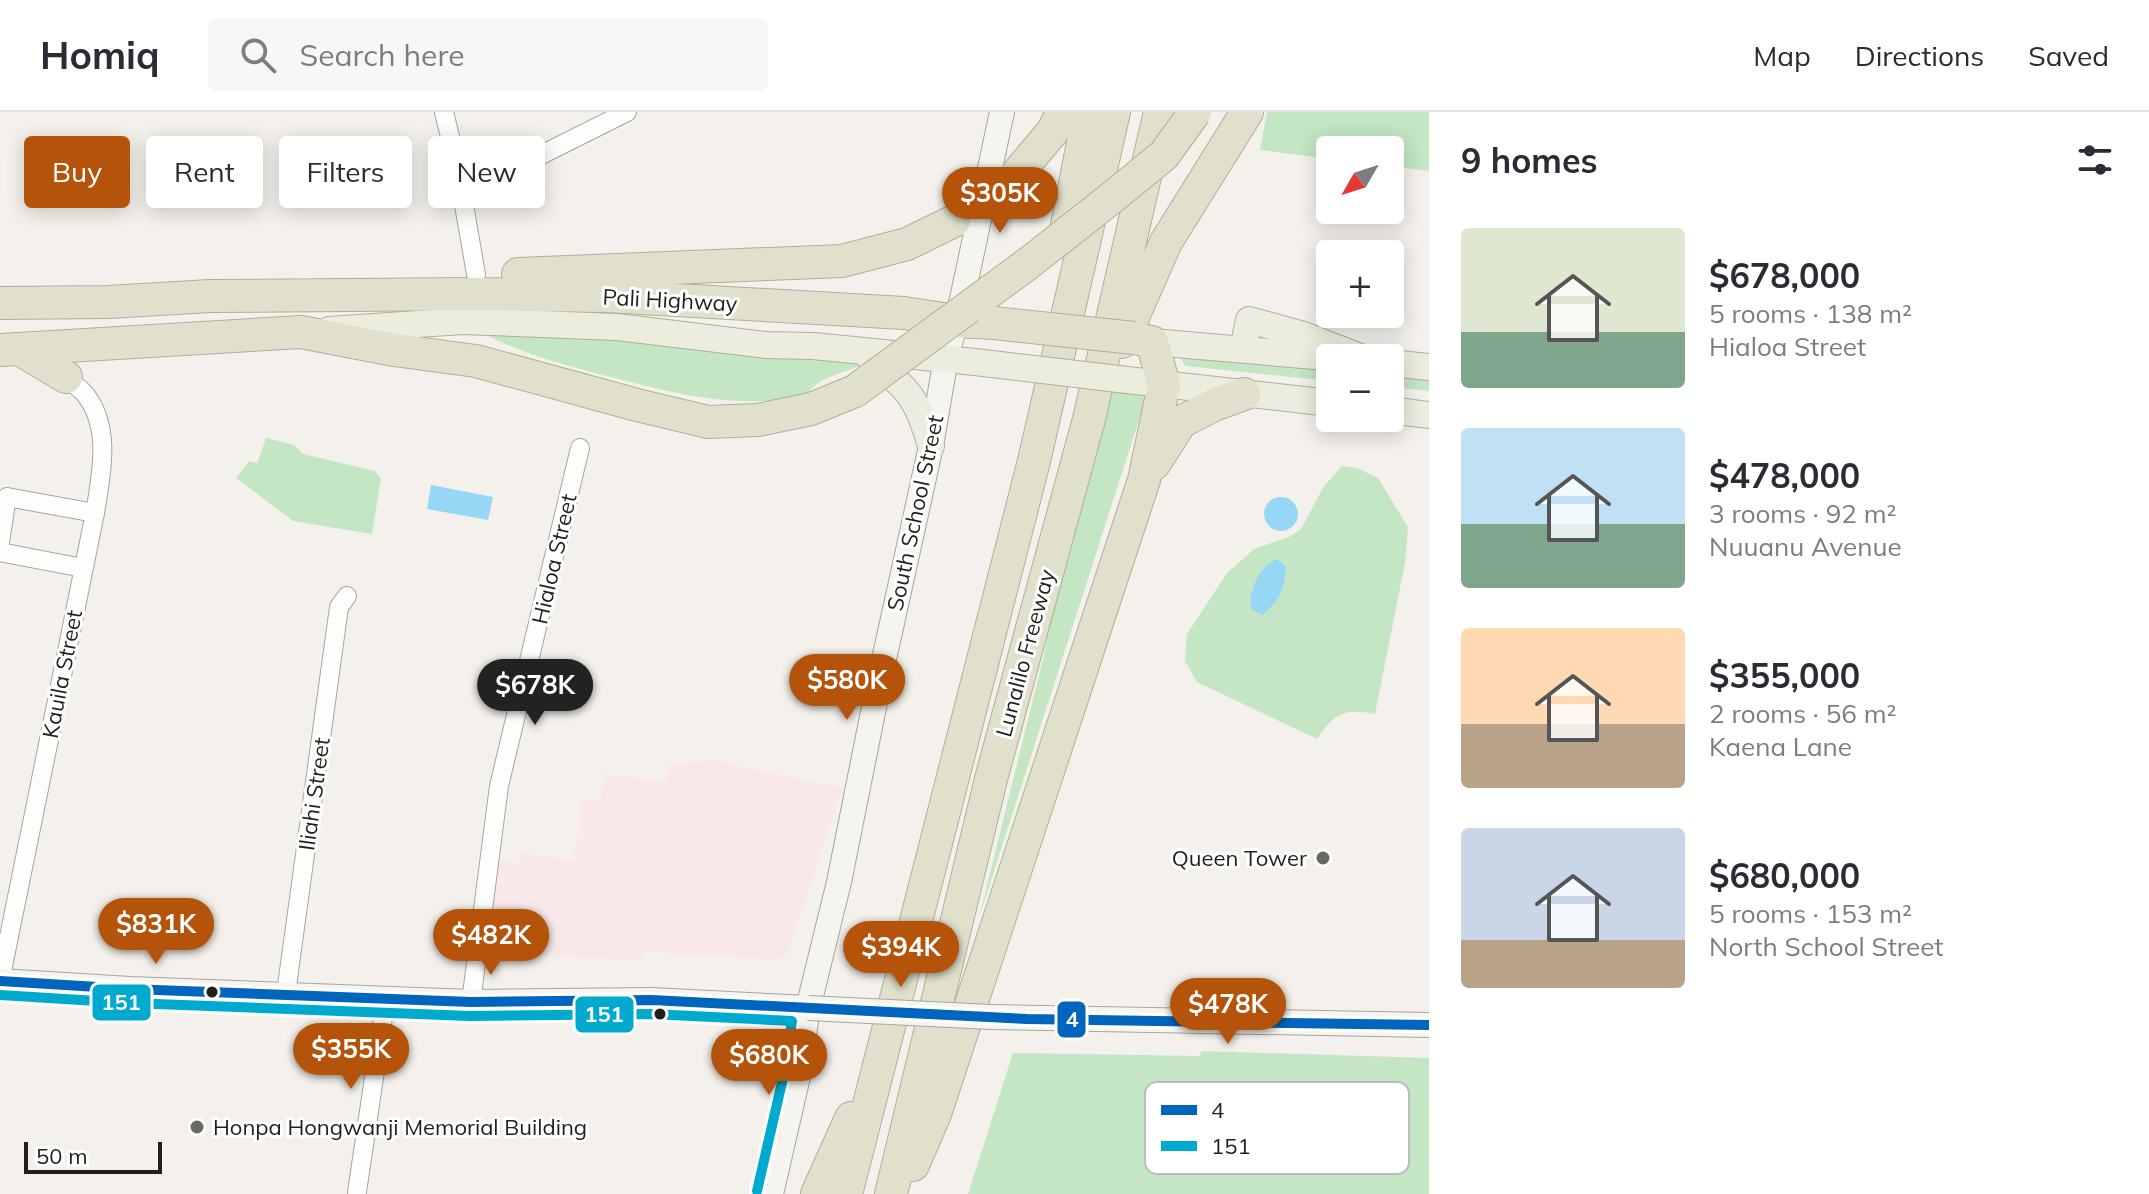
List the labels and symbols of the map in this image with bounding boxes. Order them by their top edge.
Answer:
north arrow [1316,136,1404,224]
pin: $305K [944,167,1056,235]
street label: Pali Highway [602,282,738,318]
street label: South School Street [881,412,950,614]
street label: Hialoa Street [525,491,583,627]
street label: Lunalilo Freeway [989,566,1061,740]
street label: Kauila Street [36,607,88,741]
pin: $580K [791,654,903,722]
pin: $678K [479,659,591,727]
street label: Iliahi Street [292,735,336,852]
place label: Queen Tower [1172,844,1307,872]
marker: Queen Tower [1314,849,1332,867]
pin: $831K [100,898,212,966]
pin: $482K [435,909,547,977]
pin: $394K [845,921,957,989]
pin: $478K [1172,978,1284,1046]
line badge: 151 [91,983,152,1022]
unlabelled marker [204,984,220,1000]
text: 151 [101,988,141,1016]
line badge: 151 [574,995,635,1034]
text: 151 [584,1000,624,1028]
line badge: 4 [1056,1000,1087,1039]
text: 4 [1065,1005,1079,1033]
unlabelled marker [652,1006,668,1022]
pin: $355K [295,1023,407,1091]
pin: $680K [713,1029,825,1097]
legend [1145,1082,1409,1174]
text: 4 [1211,1096,1224,1124]
place label: Honpa Hongwanji Memorial Building [213,1113,587,1141]
marker: Honpa Hongwanji Memorial Building [188,1118,206,1136]
text: 151 [1211,1132,1251,1160]
scale bar [24,1138,162,1174]

